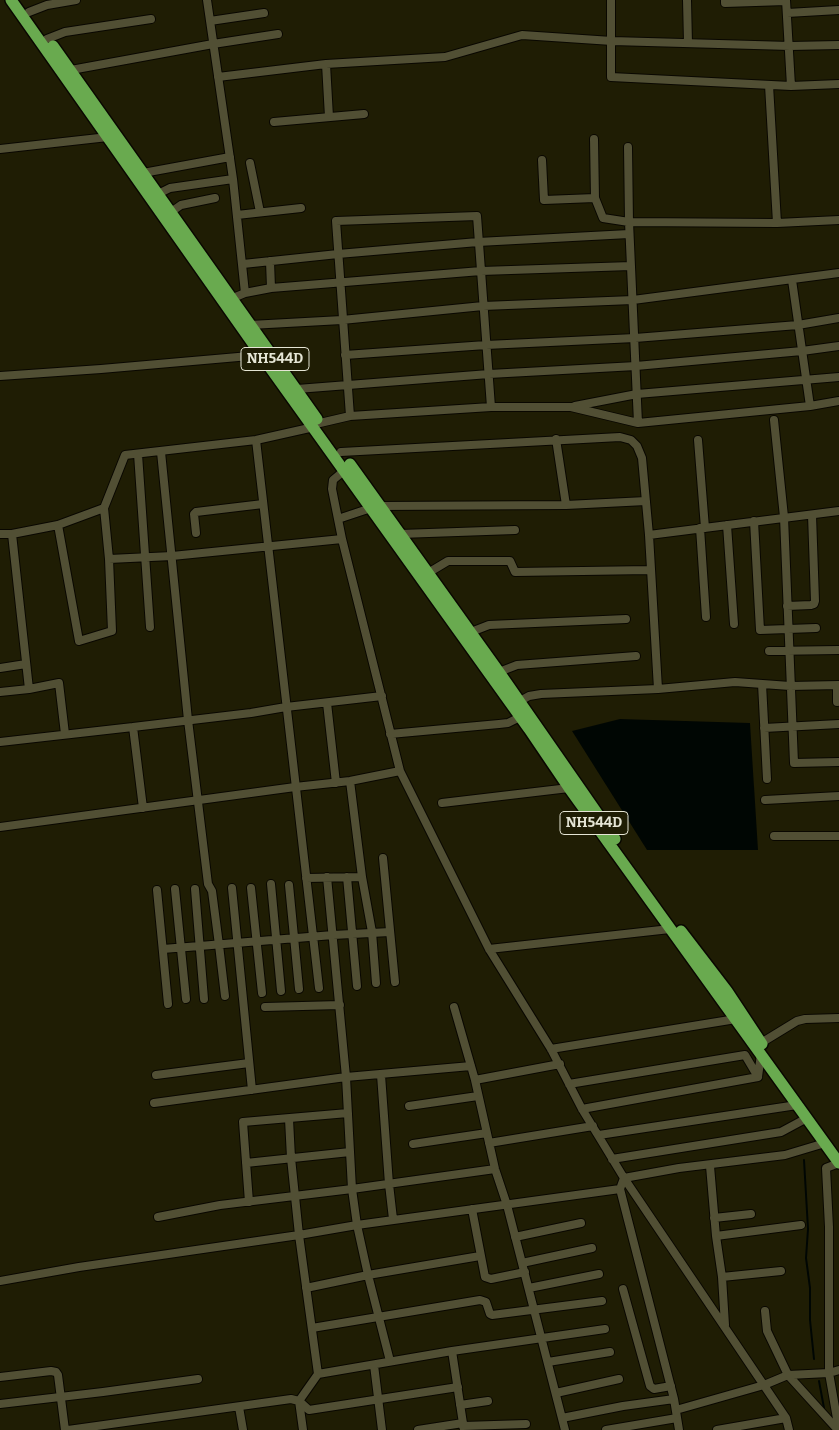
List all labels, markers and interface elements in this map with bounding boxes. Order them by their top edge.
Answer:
road number: NH544D [241,348,309,370]
road number: NH544D [560,811,628,834]

